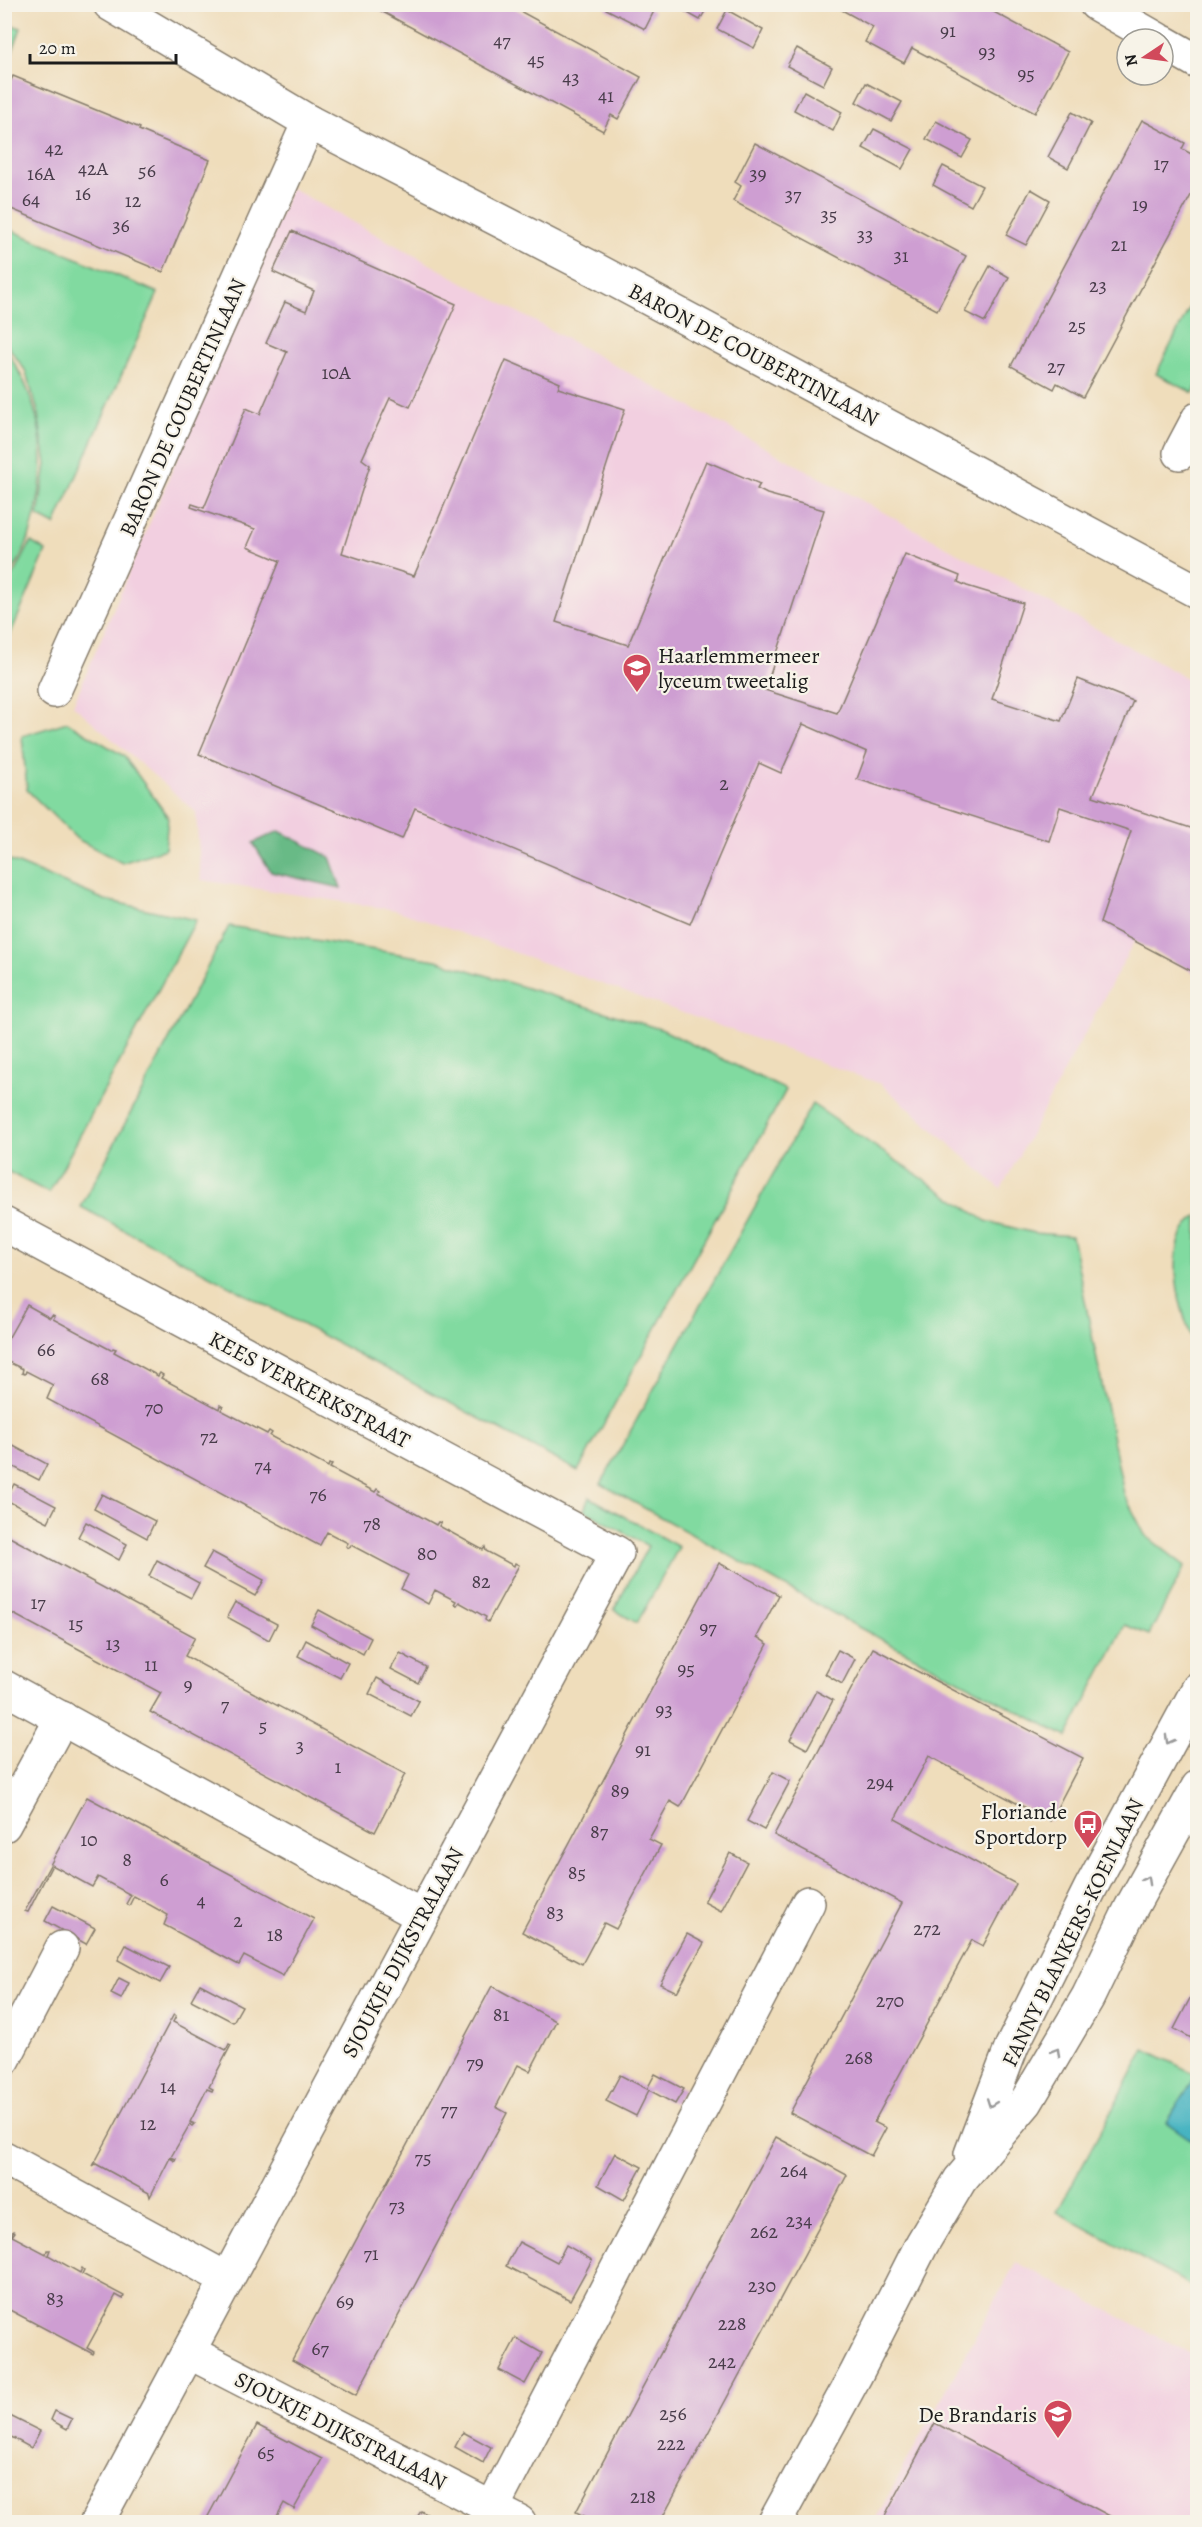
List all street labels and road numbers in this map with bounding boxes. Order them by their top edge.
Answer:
street label: BARON DE COUBERTINLAAN [112,273,254,541]
street label: BARON DE COUBERTINLAAN [623,276,884,434]
street label: KEES VERKERKSTRAAT [204,1324,415,1456]
street label: FANNY BLANKERS-KOENLAAN [995,1793,1151,2072]
street label: SJOUKJE DIJKSTRALAAN [335,1842,471,2063]
street label: SJOUKJE DIJKSTRALAAN [229,2364,452,2498]

